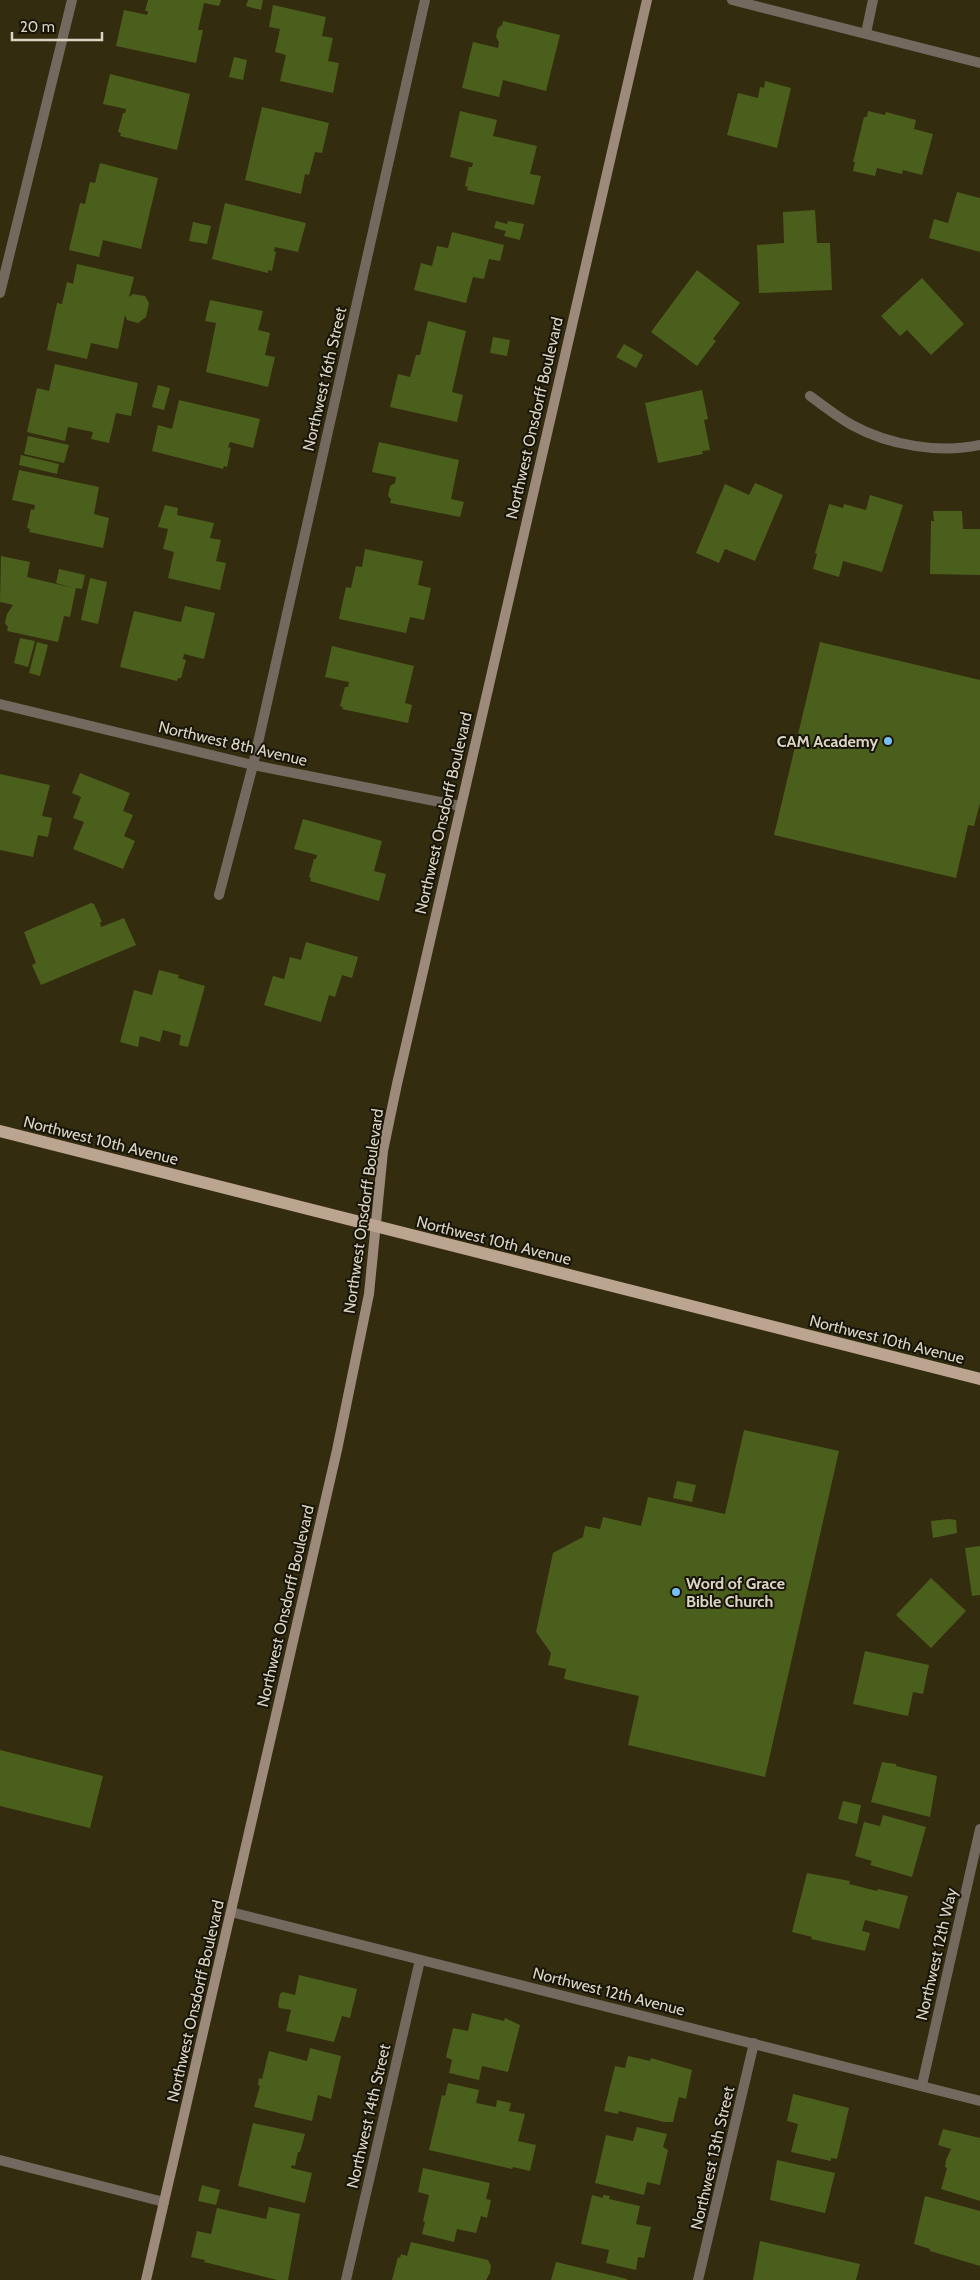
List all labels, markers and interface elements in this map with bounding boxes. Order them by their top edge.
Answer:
scale bar [12,10,102,42]
text: 20 m [20,18,55,36]
street label: Northwest 16th Street [299,305,350,453]
street label: Northwest Onsdorff Boulevard [502,315,567,521]
street label: Northwest Onsdorff Boulevard [411,710,476,916]
street label: Northwest 8th Avenue [157,717,309,770]
place label: CAM Academy [777,732,878,751]
marker: CAM Academy [882,735,894,747]
street label: Northwest Onsdorff Boulevard [340,1107,387,1315]
street label: Northwest 10th Avenue [21,1112,180,1169]
street label: Northwest 10th Avenue [414,1212,573,1269]
street label: Northwest 10th Avenue [807,1311,966,1368]
street label: Northwest Onsdorff Boulevard [253,1503,318,1709]
place label: Word of Grace Bible Church [686,1574,785,1611]
marker: Word of Grace Bible Church [670,1586,682,1598]
street label: Northwest 12th Way [912,1886,961,2022]
street label: Northwest Onsdorff Boulevard [163,1898,228,2104]
street label: Northwest 12th Avenue [531,1963,687,2020]
street label: Northwest 14th Street [343,2042,394,2190]
street label: Northwest 13th Street [687,2084,738,2232]

